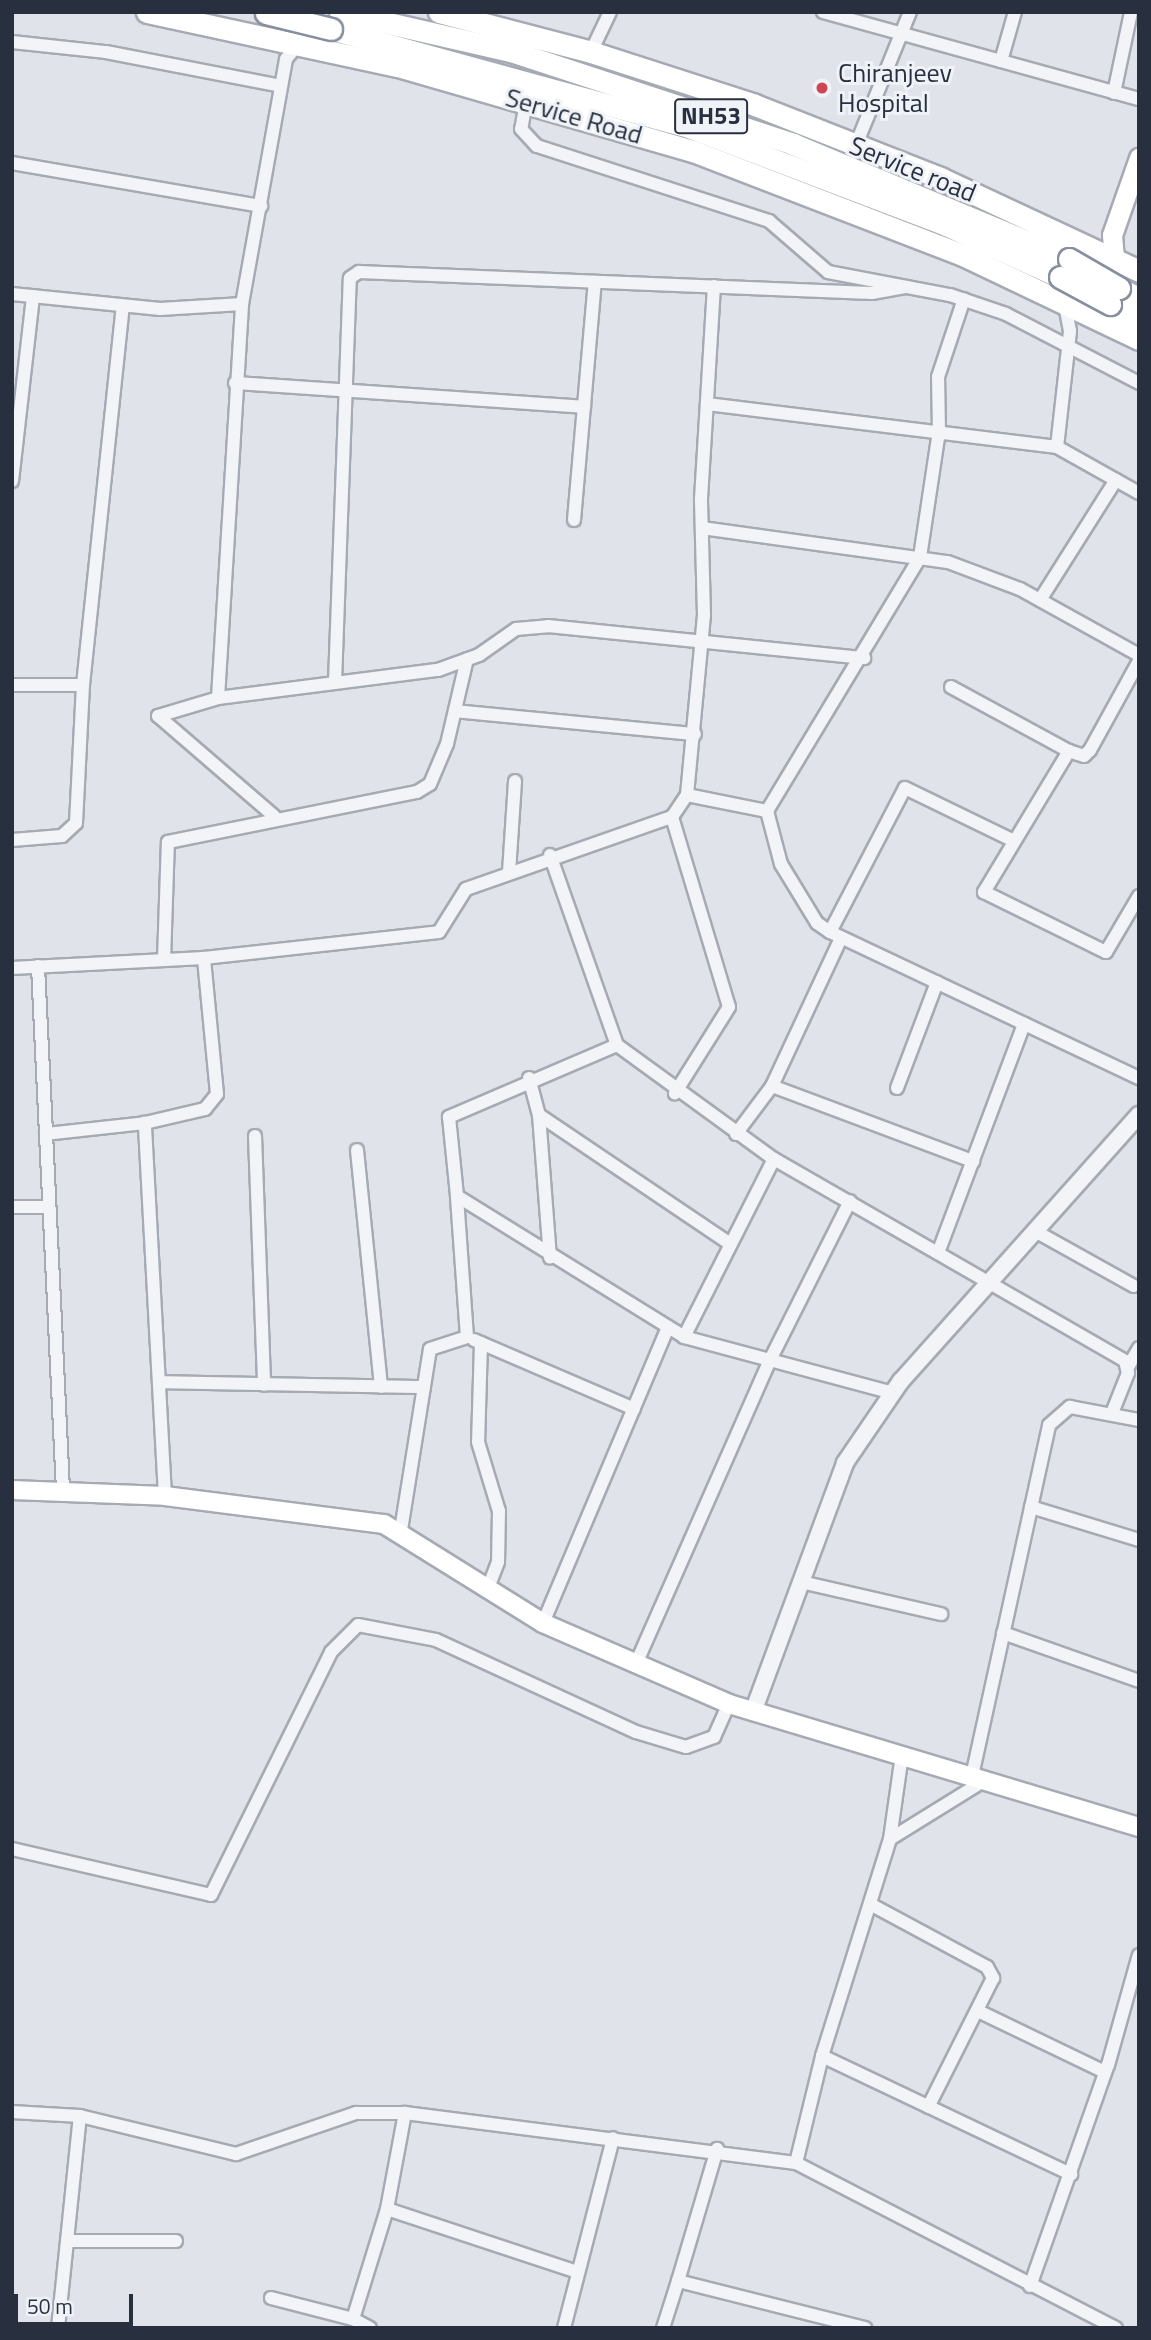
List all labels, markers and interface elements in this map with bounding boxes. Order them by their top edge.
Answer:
place label: Chiranjeev Hospital [838,57,952,119]
marker: Chiranjeev Hospital [812,78,832,98]
street label: Service Road [502,82,646,150]
road number: NH53 [672,96,750,136]
street label: Service road [845,129,981,209]
scale bar [18,2280,136,2324]
text: 50 m [27,2290,73,2322]

